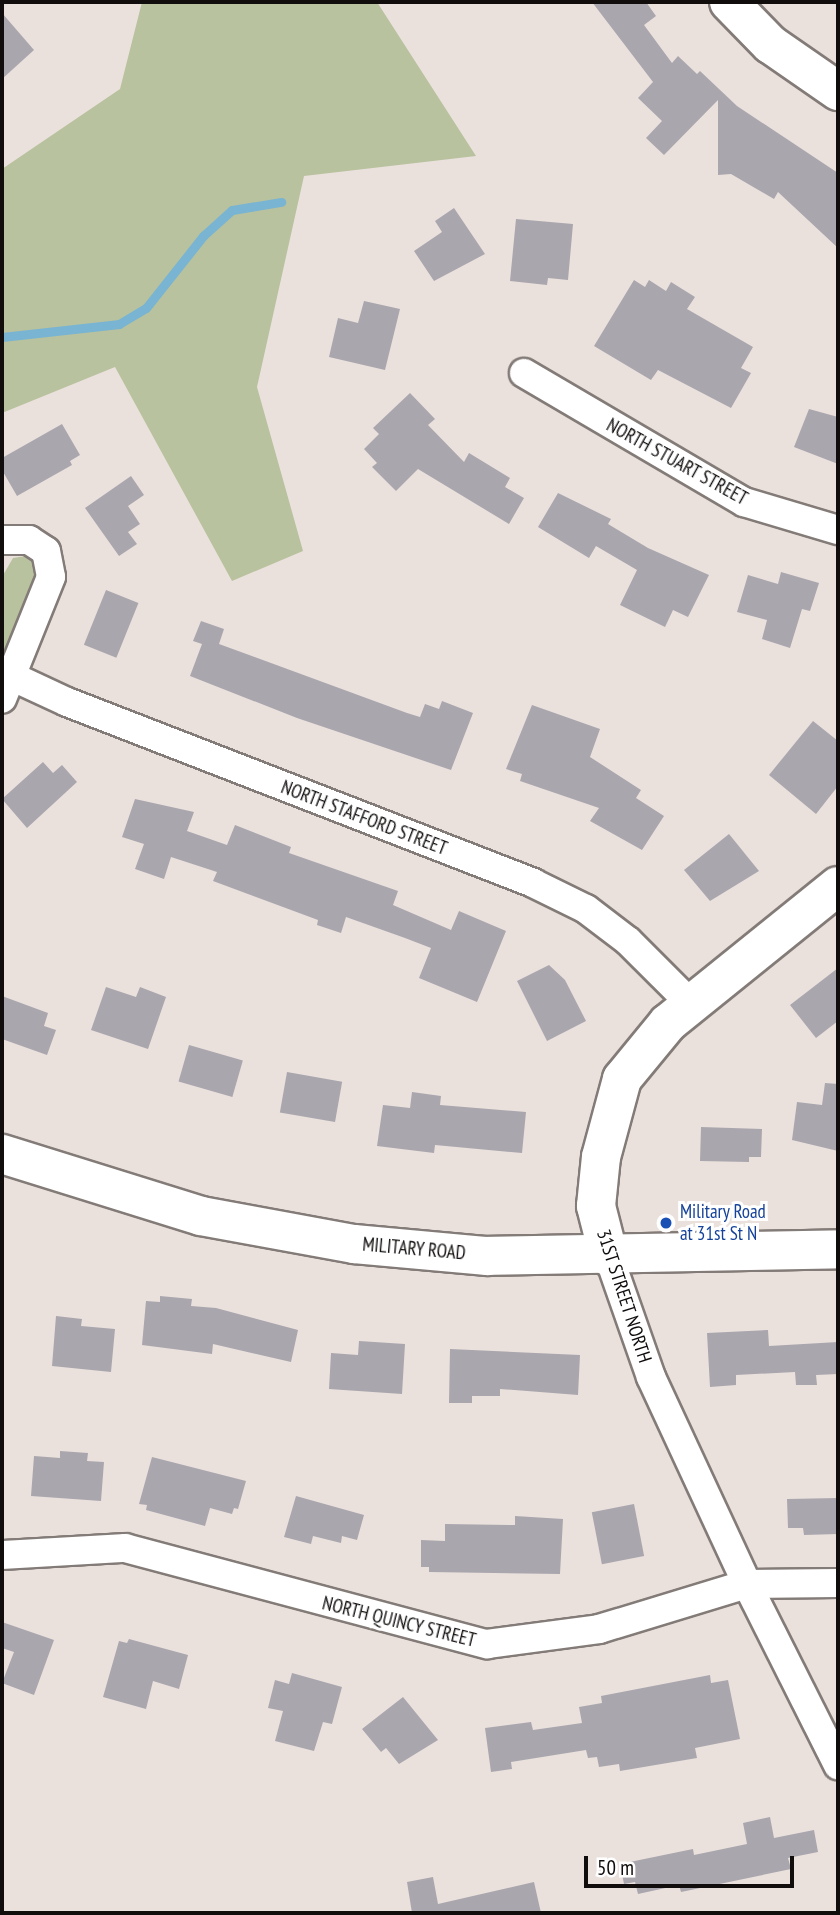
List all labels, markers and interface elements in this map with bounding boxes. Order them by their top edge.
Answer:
street label: NORTH STUART STREET [602,414,752,510]
street label: NORTH STAFFORD STREET [278,776,450,860]
place label: Military Road at 31st St N [680,1201,766,1245]
marker: Military Road at 31st St N [658,1215,674,1231]
street label: 31ST STREET NORTH [592,1226,656,1366]
street label: MILITARY ROAD [361,1233,467,1265]
street label: NORTH QUINCY STREET [320,1592,478,1652]
scale bar [588,1842,798,1886]
text: 50 m [597,1854,634,1881]

